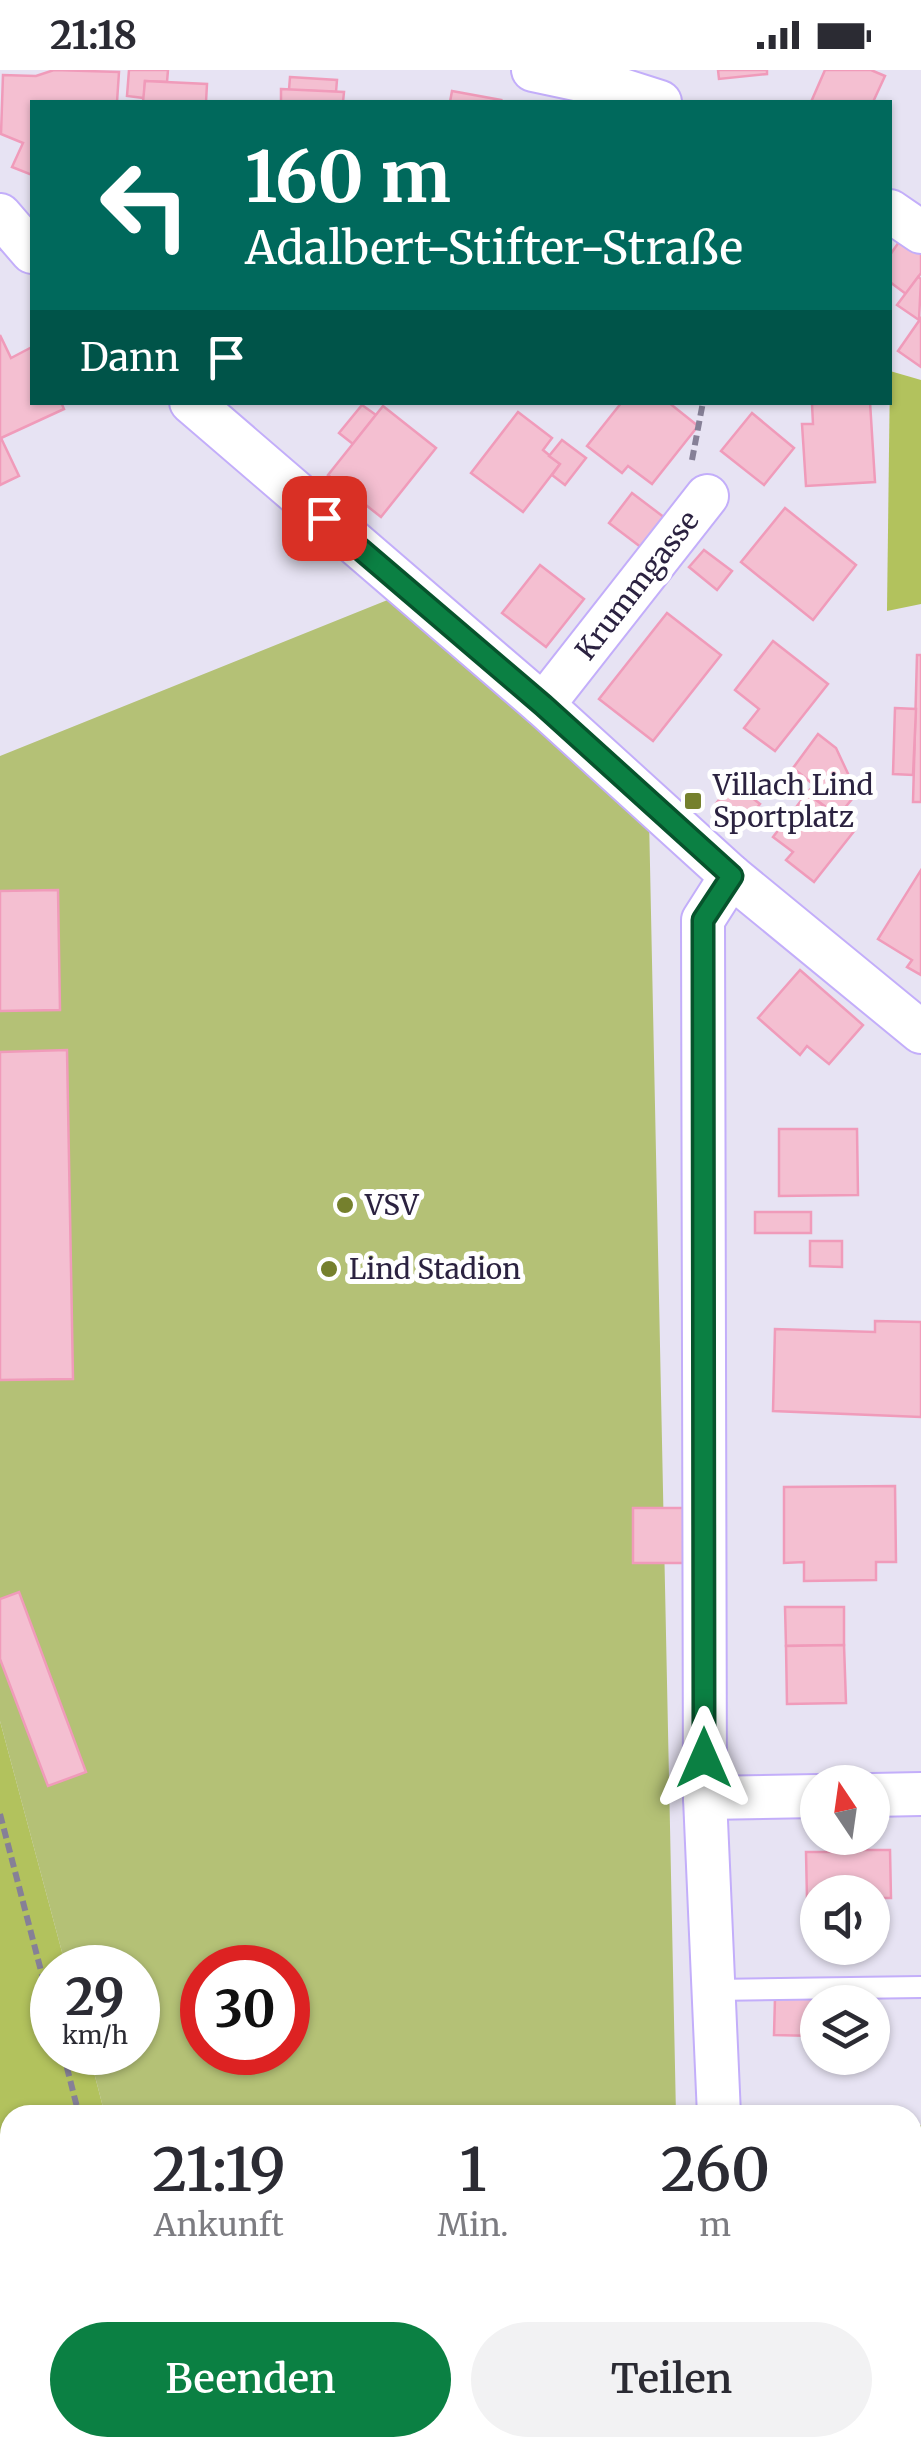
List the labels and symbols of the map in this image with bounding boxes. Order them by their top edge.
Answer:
pin [282,476,367,561]
street label: Krummgasse [568,503,706,667]
place label: Villach Lind Sportplatz [712,767,874,835]
marker: Villach Lind Sportplatz [682,790,704,812]
place label: VSV [364,1187,420,1223]
marker: VSV [334,1194,356,1216]
place label: Lind Stadion [349,1251,521,1287]
marker: Lind Stadion [318,1258,340,1280]
position arrow [652,1706,756,1810]
north arrow [800,1765,890,1855]
speed limit sign: 30 [180,1945,310,2075]

